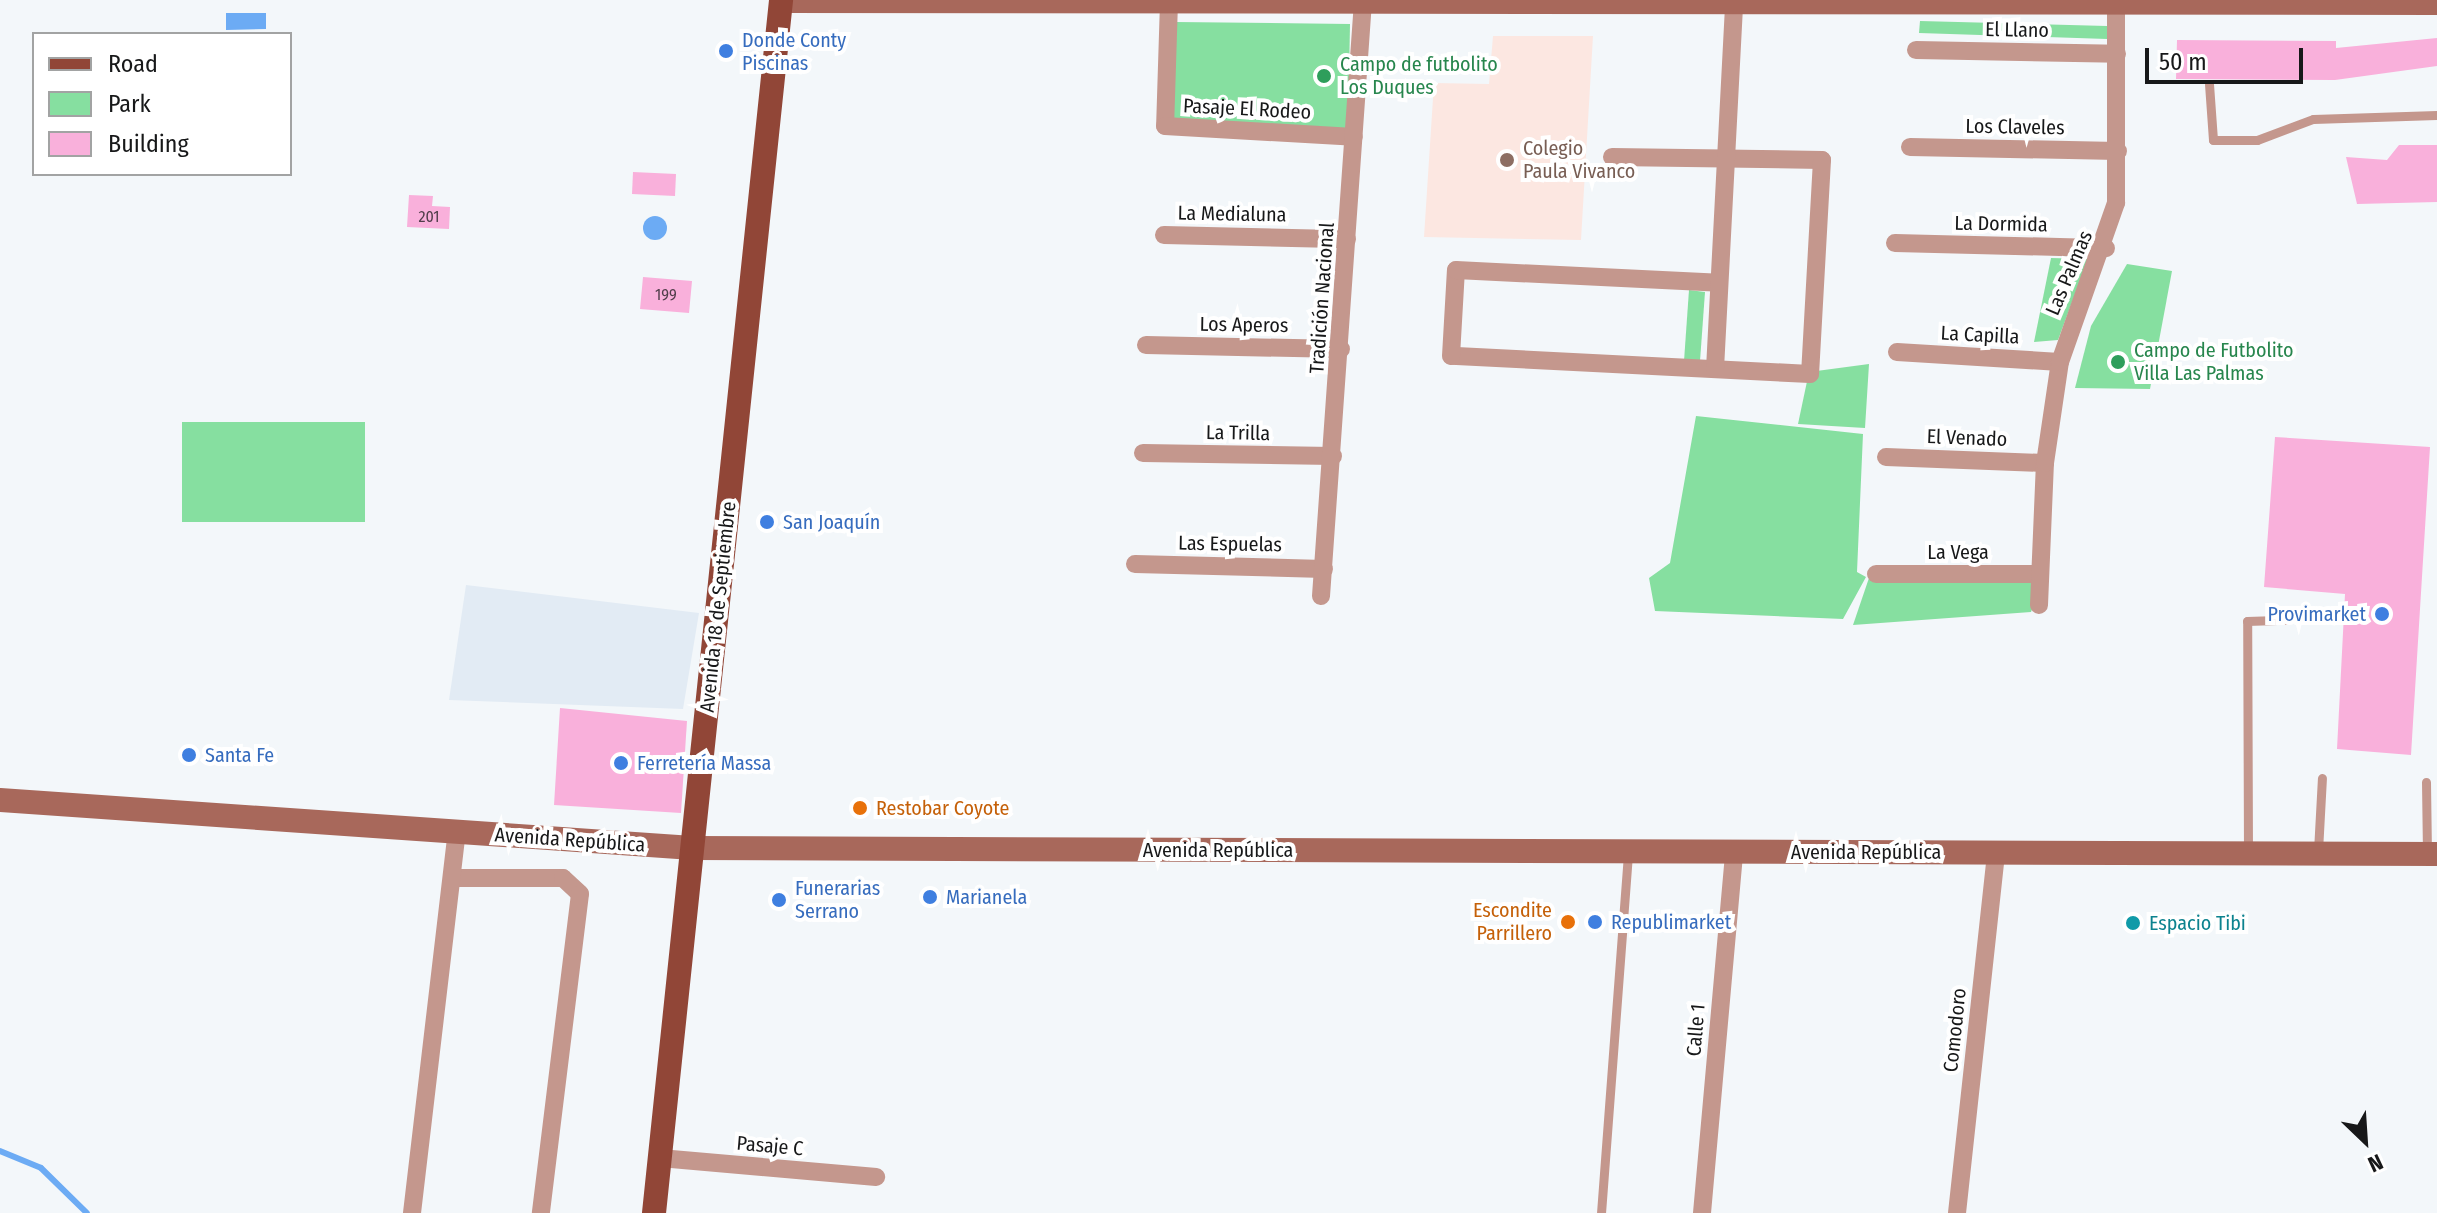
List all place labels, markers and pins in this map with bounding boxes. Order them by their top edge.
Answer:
place label: Donde Conty Piscinas [742,28,846,75]
marker: Donde Conty Piscinas [717,42,735,60]
place label: Campo de futbolito Los Duques [1340,52,1498,99]
marker: Campo de futbolito Los Duques [1315,67,1333,85]
place label: Colegio Paula Vivanco [1523,136,1635,183]
marker: Colegio Paula Vivanco [1498,151,1516,169]
place label: Campo de Futbolito Villa Las Palmas [2134,338,2294,385]
marker: Campo de Futbolito Villa Las Palmas [2109,353,2127,371]
place label: San Joaquín [783,510,880,534]
marker: San Joaquín [758,513,776,531]
place label: Provimarket [2267,602,2366,626]
marker: Provimarket [2373,605,2391,623]
place label: Santa Fe [205,743,274,767]
marker: Santa Fe [180,746,198,764]
place label: Ferretería Massa [637,751,771,775]
marker: Ferretería Massa [612,754,630,772]
place label: Restobar Coyote [876,796,1009,820]
marker: Restobar Coyote [851,799,869,817]
place label: Funerarias Serrano [795,876,880,923]
place label: Marianela [946,885,1027,909]
marker: Marianela [921,888,939,906]
marker: Funerarias Serrano [770,891,788,909]
place label: Escondite Parrillero [1473,898,1552,945]
place label: Republimarket [1611,910,1731,934]
place label: Espacio Tibi [2149,911,2246,935]
marker: Escondite Parrillero [1559,913,1577,931]
marker: Republimarket [1586,913,1604,931]
marker: Espacio Tibi [2124,914,2142,932]

